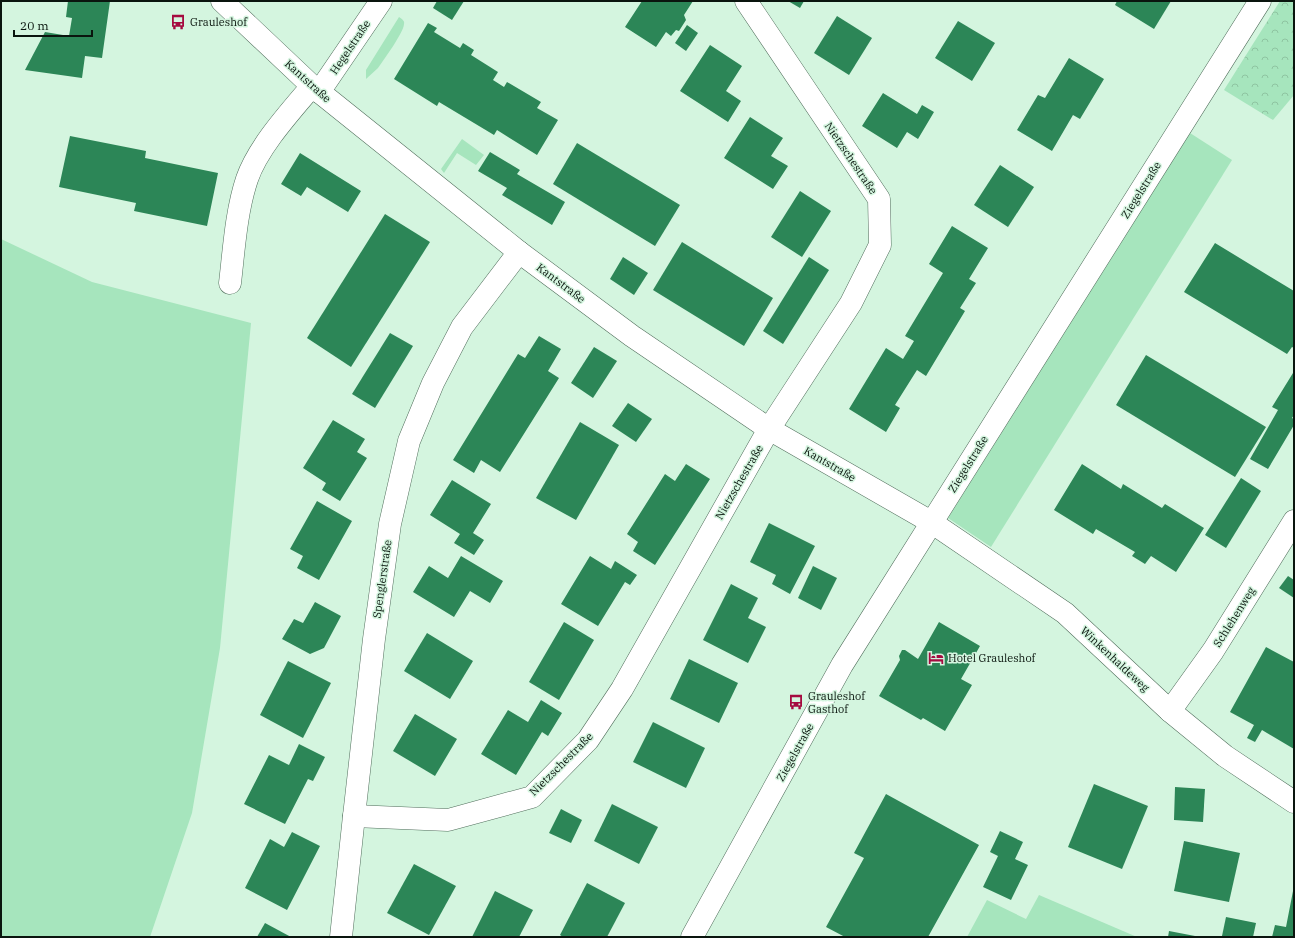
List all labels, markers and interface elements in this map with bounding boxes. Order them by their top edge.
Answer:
scale bar [14,12,92,38]
bus stop icon: Grauleshof [169,13,187,31]
place label: Grauleshof [190,15,248,29]
street label: Hegelstraße [327,17,373,77]
text: 20 m [20,18,49,33]
street label: Kantstraße [282,57,334,106]
street label: Nietzschestraße [822,119,880,197]
street label: Ziegelstraße [1118,159,1164,221]
street label: Kantstraße [534,260,588,306]
street label: Ziegelstraße [945,433,991,495]
street label: Nietzschestraße [712,442,766,522]
street label: Kantstraße [802,444,859,484]
street label: Spenglerstraße [370,539,394,619]
street label: Schlehenweg [1210,584,1258,650]
street label: Winkenhaldeweg [1078,623,1152,695]
hotel icon: Hotel Grauleshof [927,649,945,667]
place label: Hotel Grauleshof [948,651,1037,665]
place label: Grauleshof Gasthof [808,689,866,716]
bus stop icon: Grauleshof Gasthof [787,693,805,711]
street label: Ziegelstraße [773,720,817,784]
street label: Nietzschestraße [526,729,596,799]

